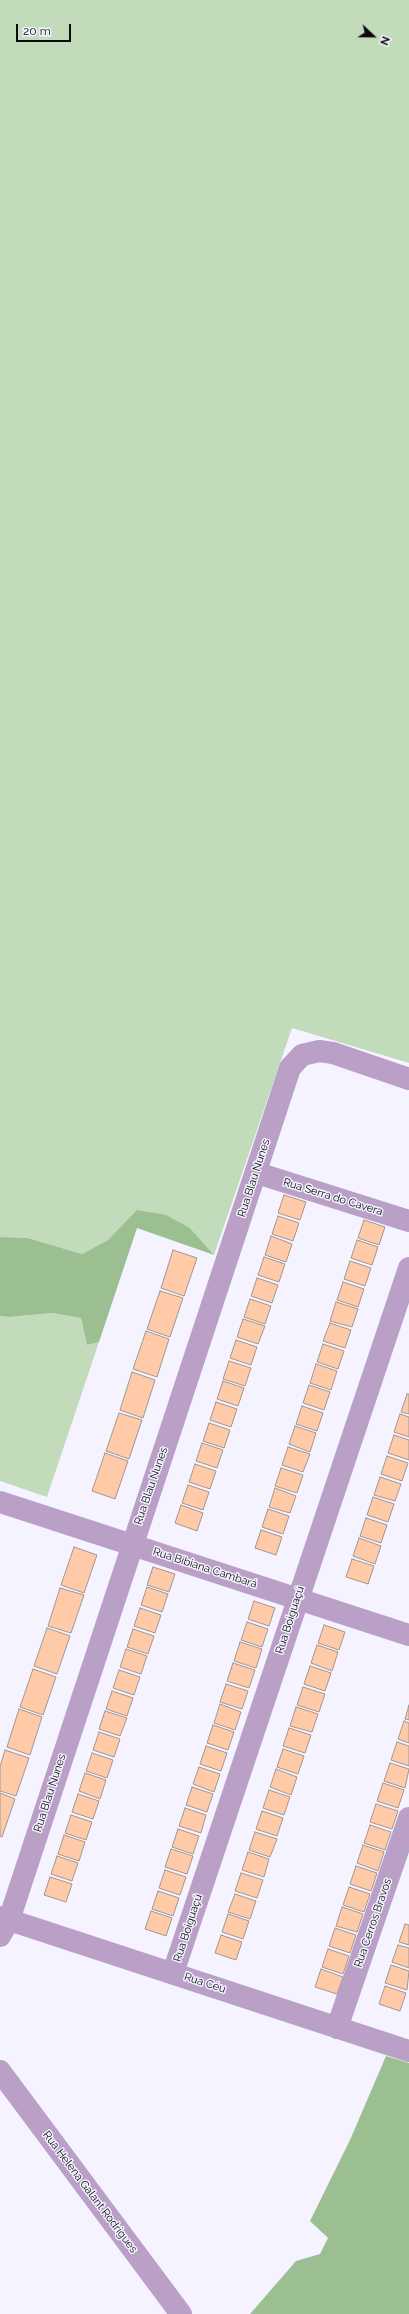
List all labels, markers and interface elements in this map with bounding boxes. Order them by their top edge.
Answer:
scale bar [18,16,73,42]
north arrow [353,16,393,56]
text: 20 m [23,24,51,38]
text: N [377,34,392,47]
street label: Rua Blau Nunes [235,1137,273,1219]
street label: Rua Serra do Cavera [282,1176,384,1218]
street label: Rua Blau Nunes [132,1445,170,1527]
street label: Rua Bibiana Cambará [151,1545,259,1591]
street label: Rua Boiguaçú [273,1584,307,1656]
street label: Rua Blau Nunes [31,1752,69,1834]
street label: Rua Cerros Bravos [352,1877,394,1969]
street label: Rua Boiguaçú [171,1892,205,1964]
street label: Rua Céu [183,1970,227,1996]
street label: Rua Helena Galant Rodrigues [40,2129,140,2255]

